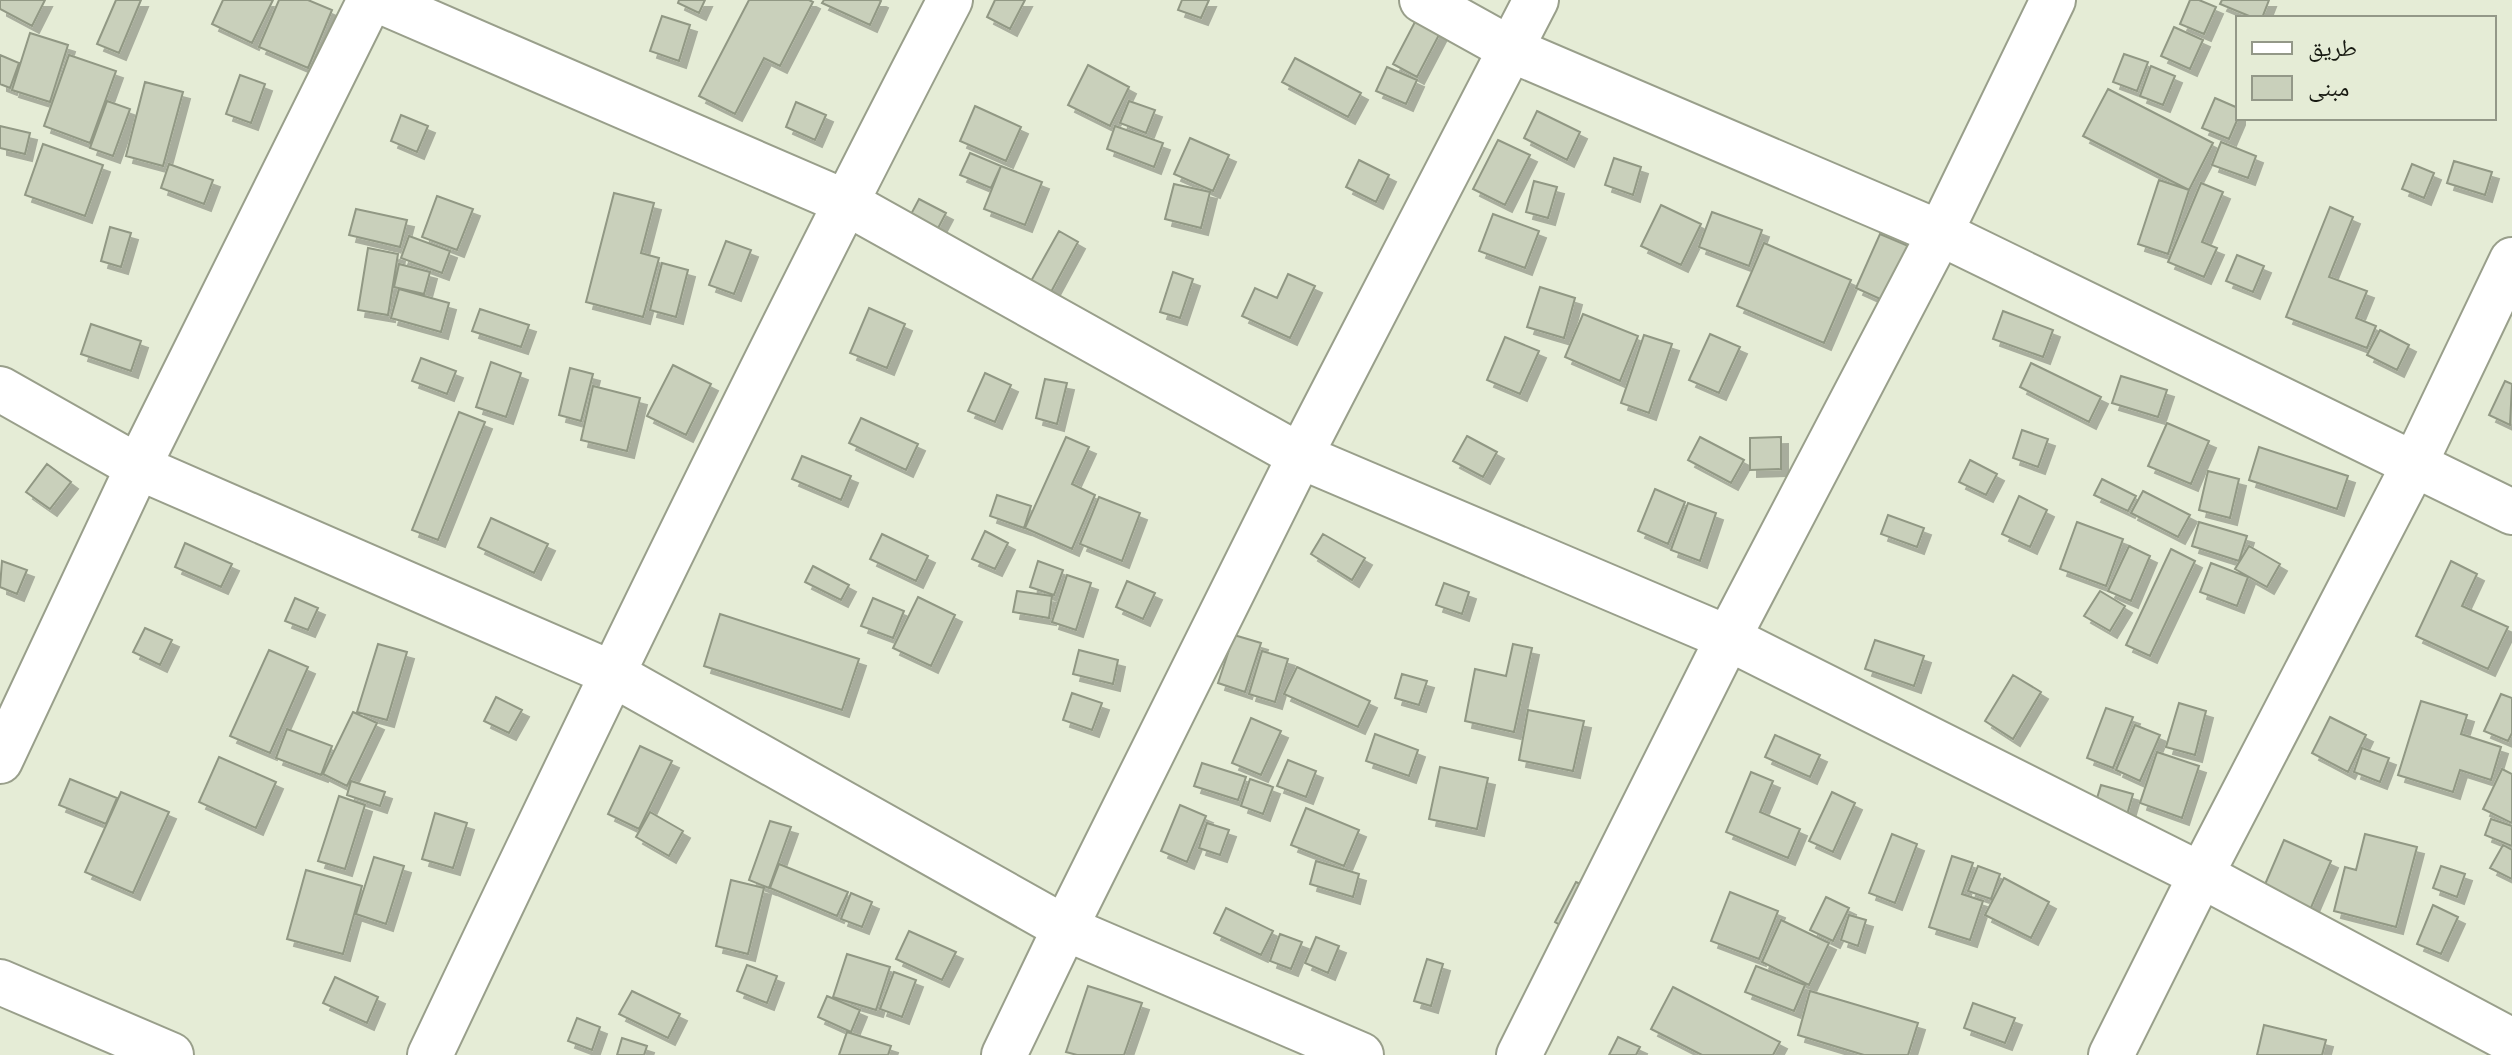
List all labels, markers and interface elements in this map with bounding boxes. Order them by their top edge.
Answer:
legend [2236,16,2496,120]
text: طريق [2308,32,2357,63]
text: مبنى [2308,72,2349,103]

